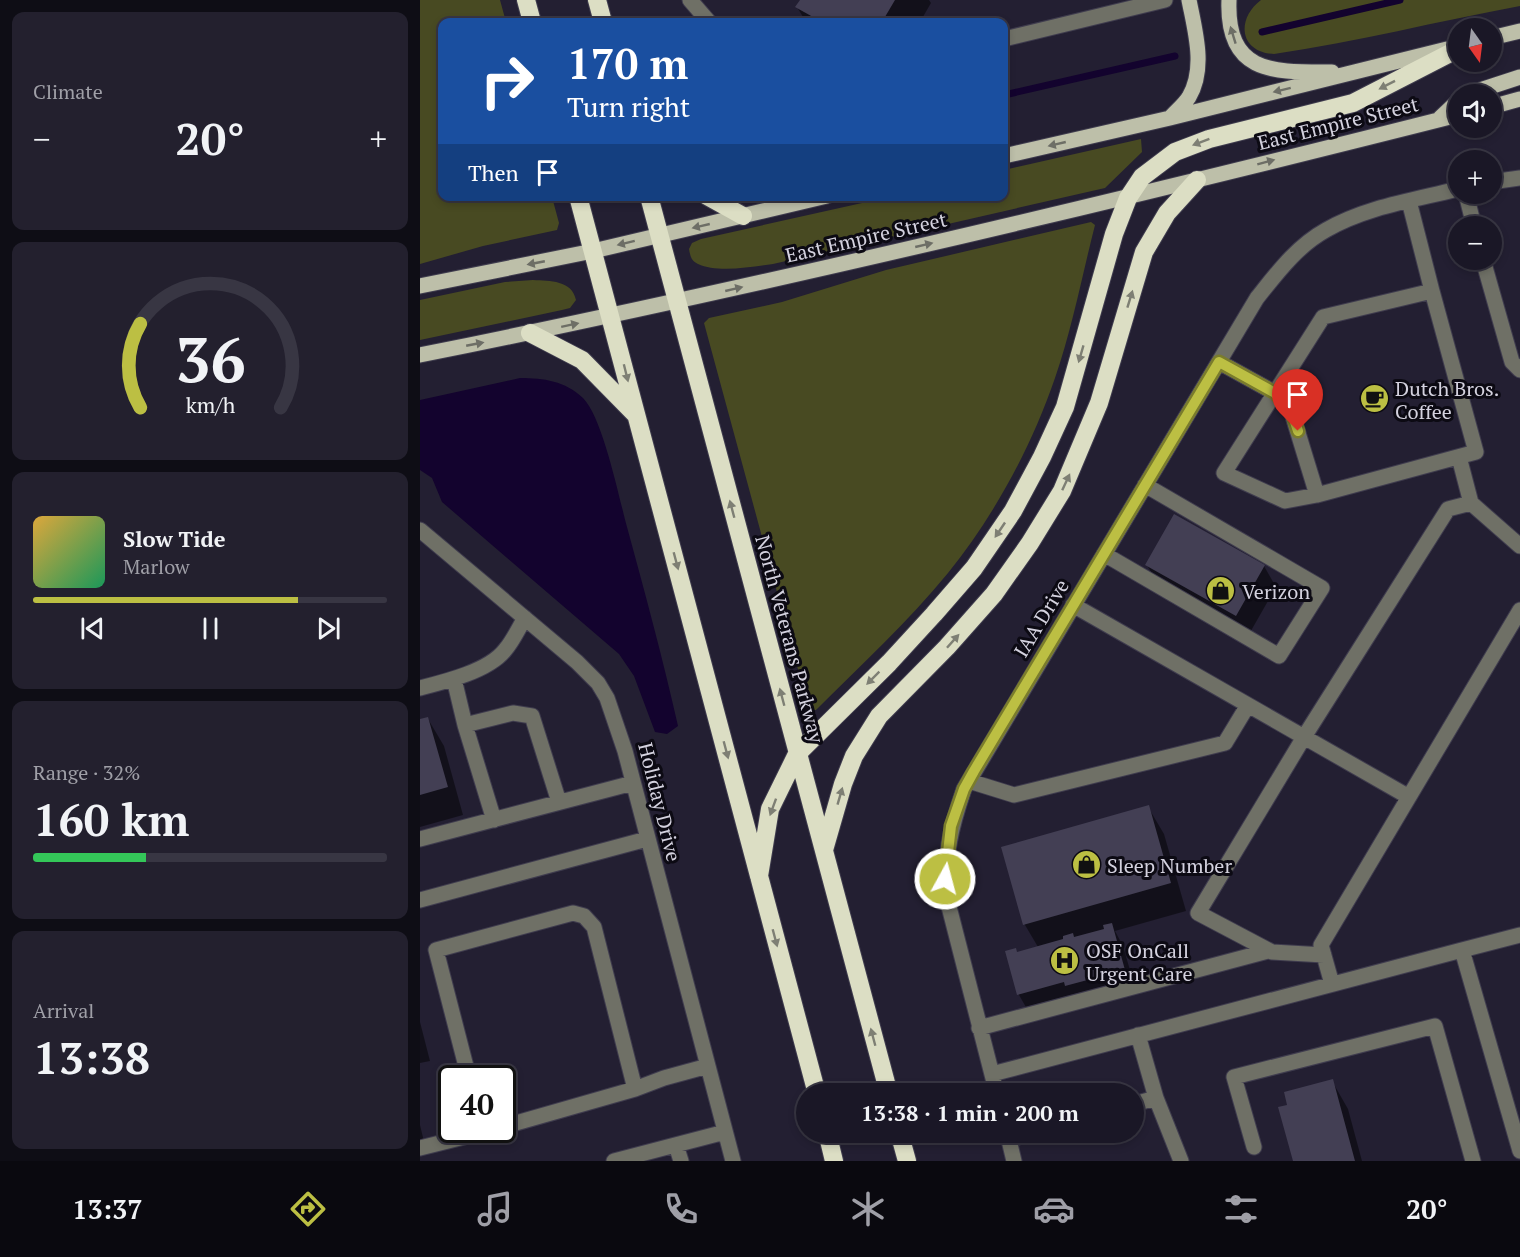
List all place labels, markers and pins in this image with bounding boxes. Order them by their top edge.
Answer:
pin [1272,369,1323,431]
place label: Dutch Bros. Coffee [1395,375,1499,425]
cafe icon: Dutch Bros. Coffee [1358,383,1390,415]
shop icon: Verizon [1205,575,1237,607]
place label: Verizon [1242,578,1310,605]
shop icon: Sleep Number [1070,849,1102,881]
place label: Sleep Number [1107,852,1232,879]
place label: OSF OnCall Urgent Care [1086,937,1193,987]
hospital icon: OSF OnCall Urgent Care [1049,945,1081,977]

